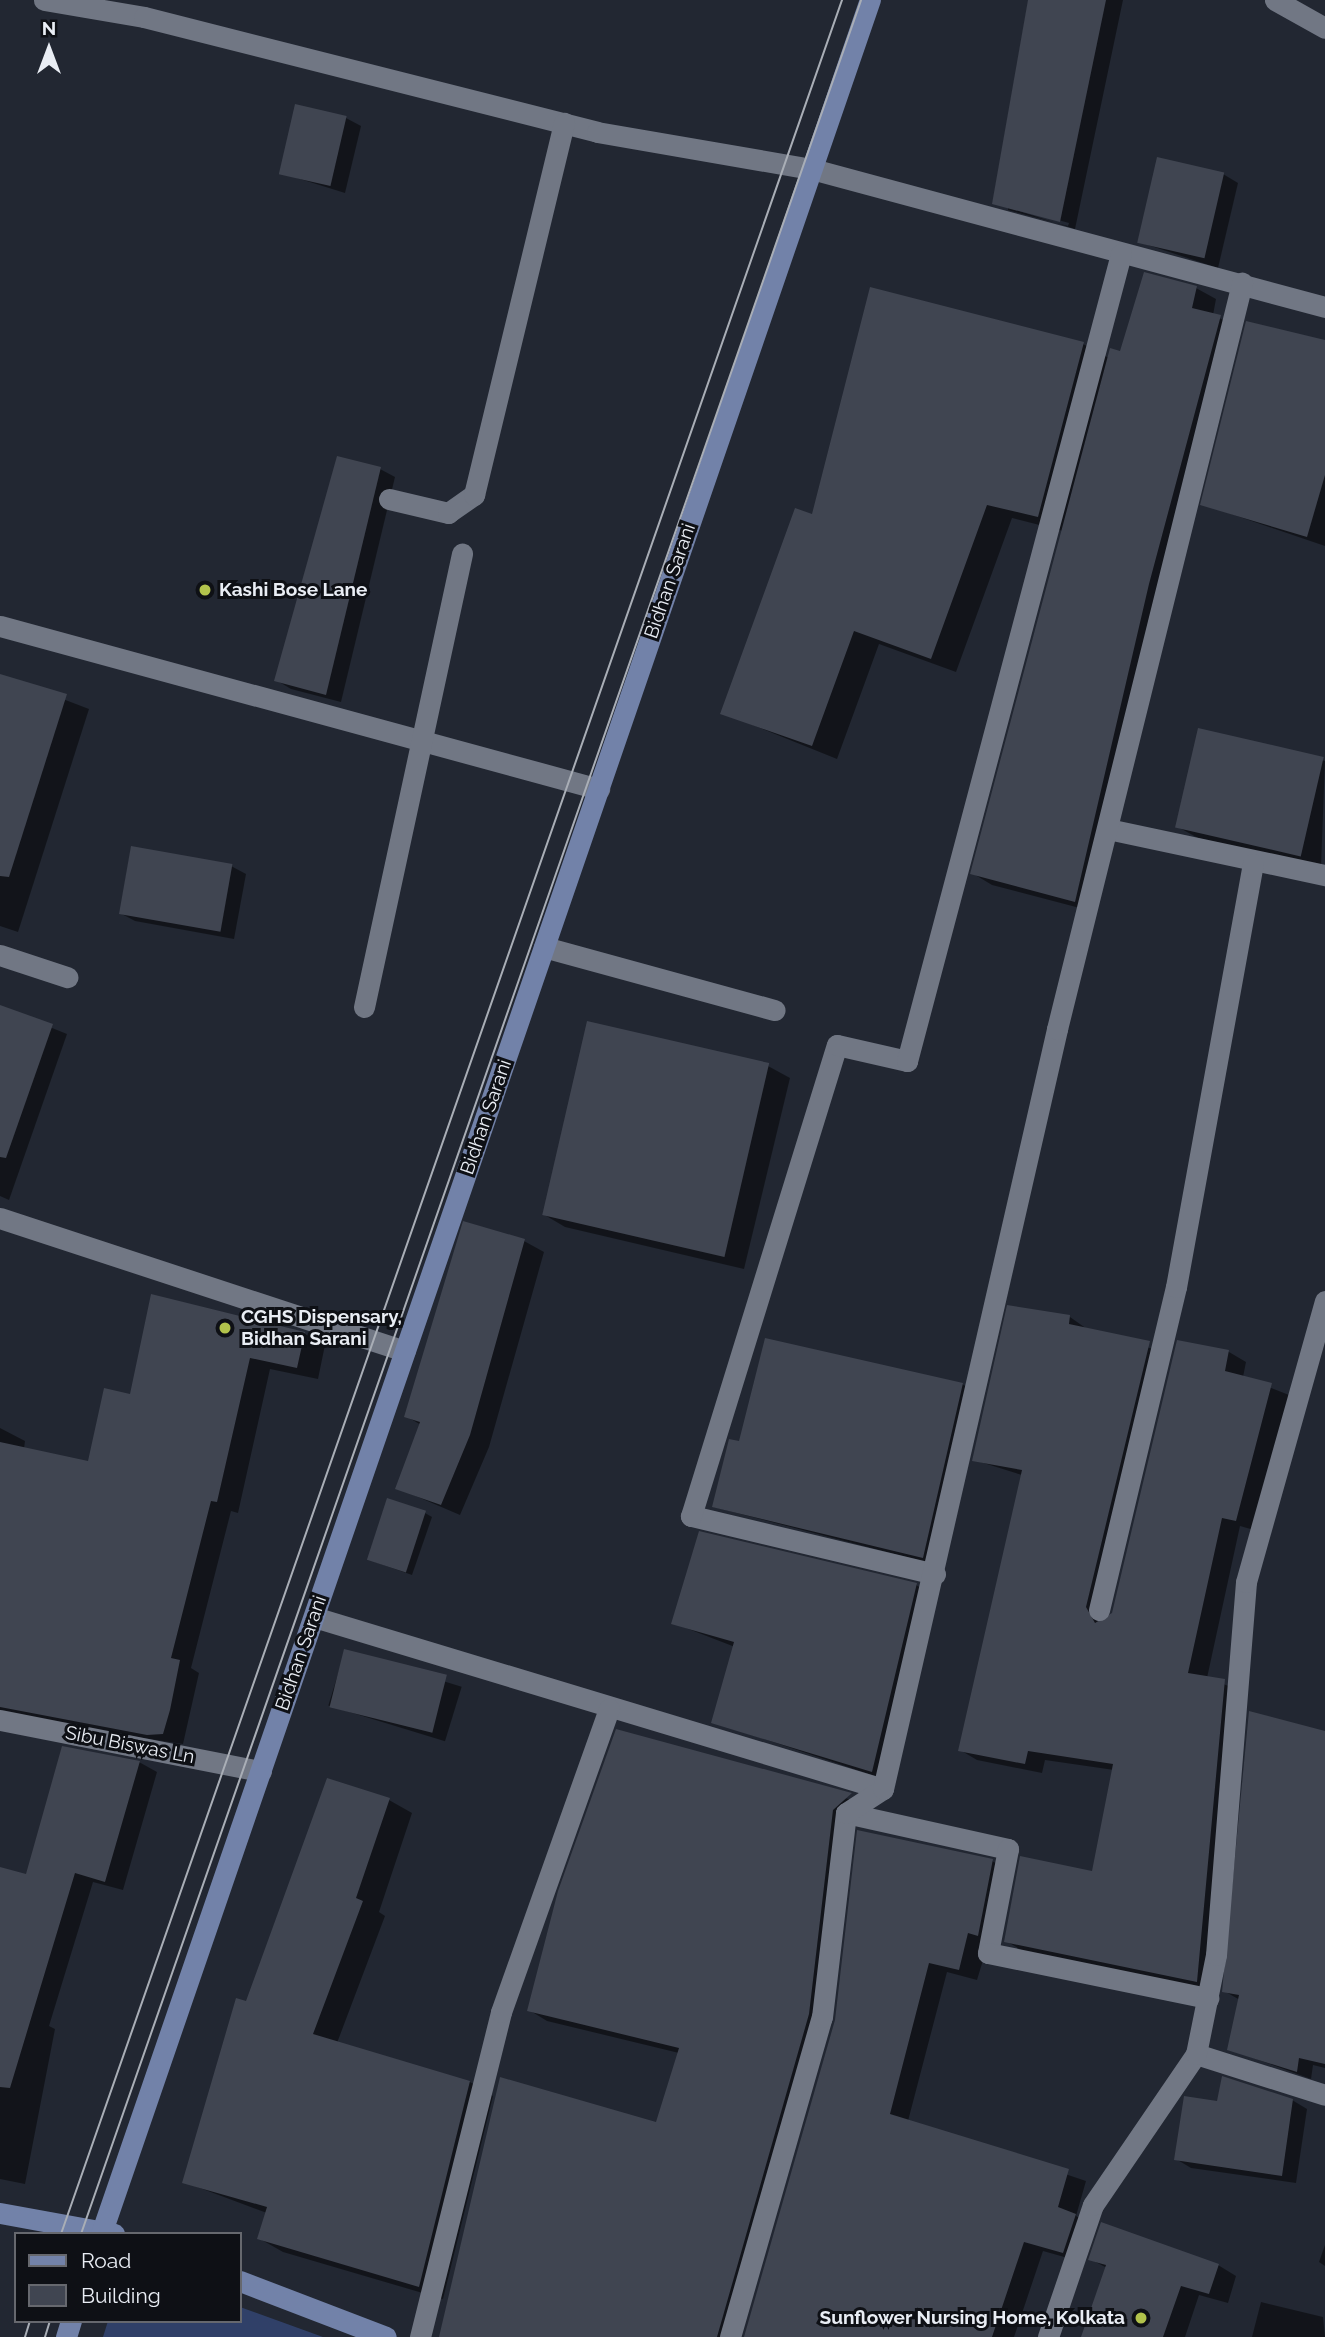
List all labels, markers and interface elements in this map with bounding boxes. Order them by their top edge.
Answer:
north arrow [14,14,84,84]
text: N [42,17,56,39]
street label: Bidhan Sarani [640,521,700,641]
place label: Kashi Bose Lane [219,579,367,601]
marker: Kashi Bose Lane [197,582,213,598]
street label: Bidhan Sarani [456,1057,516,1177]
place label: CGHS Dispensary, Bidhan Sarani [241,1306,402,1350]
marker: CGHS Dispensary, Bidhan Sarani [215,1318,235,1338]
street label: Bidhan Sarani [271,1593,331,1713]
street label: Sibu Biswas Ln [64,1721,196,1769]
legend [14,2232,242,2323]
text: Road [81,2248,131,2273]
text: Building [81,2283,161,2308]
place label: Sunflower Nursing Home, Kolkata [819,2307,1125,2329]
marker: Sunflower Nursing Home, Kolkata [1131,2308,1151,2328]

